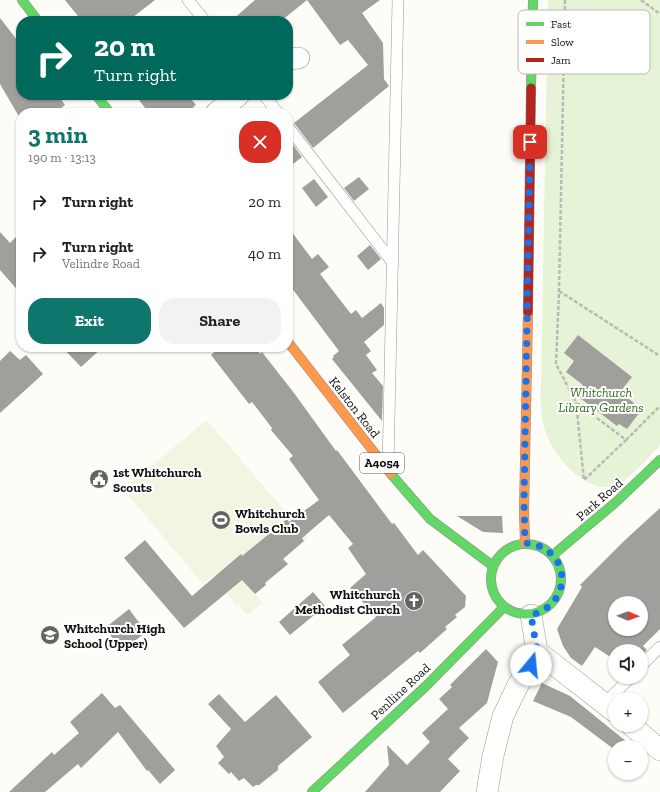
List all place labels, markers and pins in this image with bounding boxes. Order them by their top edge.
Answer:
pin [513,125,547,159]
place label: 1st Whitchurch Scouts [113,465,202,495]
public building icon: 1st Whitchurch Scouts [88,468,110,490]
place label: Whitchurch Bowls Club [235,506,306,536]
sports icon: Whitchurch Bowls Club [210,509,232,531]
place label: Whitchurch Methodist Church [295,587,400,617]
church icon: Whitchurch Methodist Church [403,590,425,612]
place label: Whitchurch High School (Upper) [64,621,166,651]
school or university icon: Whitchurch High School (Upper) [39,624,61,646]

